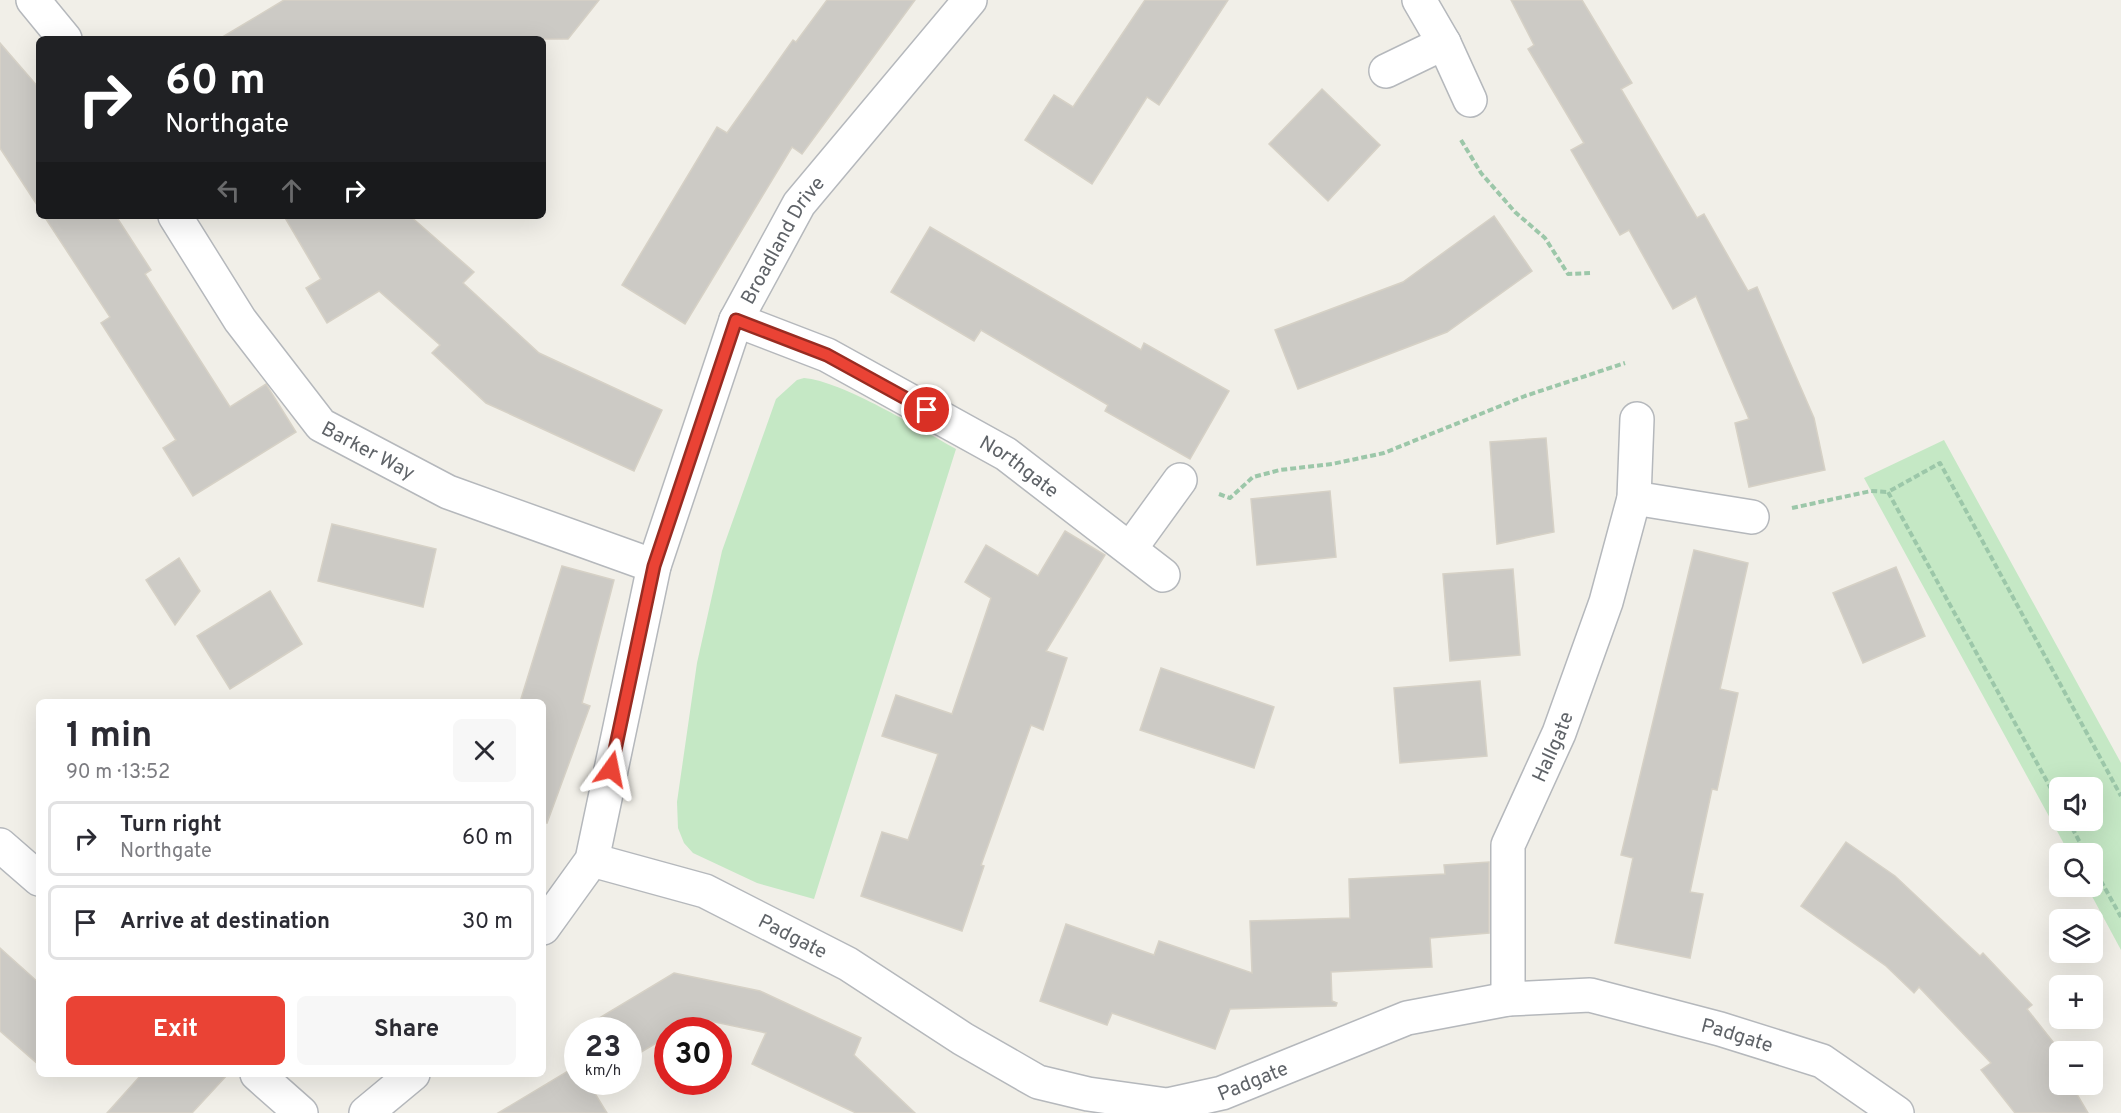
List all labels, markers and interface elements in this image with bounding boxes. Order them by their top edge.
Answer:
text: 60 m [165,56,266,109]
icon: right [66,60,144,138]
text: Northgate [165,108,289,142]
street label: Broadland Drive [736,172,832,310]
icon: left [212,174,245,207]
icon: ahead [275,174,308,207]
icon: right [338,174,371,207]
pin [901,384,952,435]
icon: arrive [910,393,943,426]
street label: Barker Way [316,416,419,487]
street label: Northgate [974,431,1063,505]
street label: Hallgate [1527,709,1581,787]
text: 1 min [66,714,152,760]
button: close [453,719,516,782]
position arrow [579,737,643,801]
text: 90 m · 13:52 [66,760,170,786]
map controls [2049,777,2103,1095]
button: sound [2049,777,2103,831]
text: Turn right [120,812,222,839]
icon: right [69,822,102,855]
text: 60 m [462,825,513,852]
text: Northgate [120,839,212,865]
button: search [2049,843,2103,897]
icon: arrive [69,906,102,939]
text: Arrive at destination [120,909,330,936]
text: 30 m [462,909,513,936]
street label: Padgate [753,909,831,966]
button: layers [2049,909,2103,963]
button: + [2049,975,2103,1029]
button: Exit [66,996,285,1065]
button: Share [297,996,516,1065]
street label: Padgate [1698,1014,1776,1060]
speed limit sign: 30 [654,1017,732,1095]
text: 23 [585,1030,621,1067]
button: − [2049,1041,2103,1095]
street label: Padgate [1214,1056,1293,1108]
text: km/h [585,1062,621,1081]

